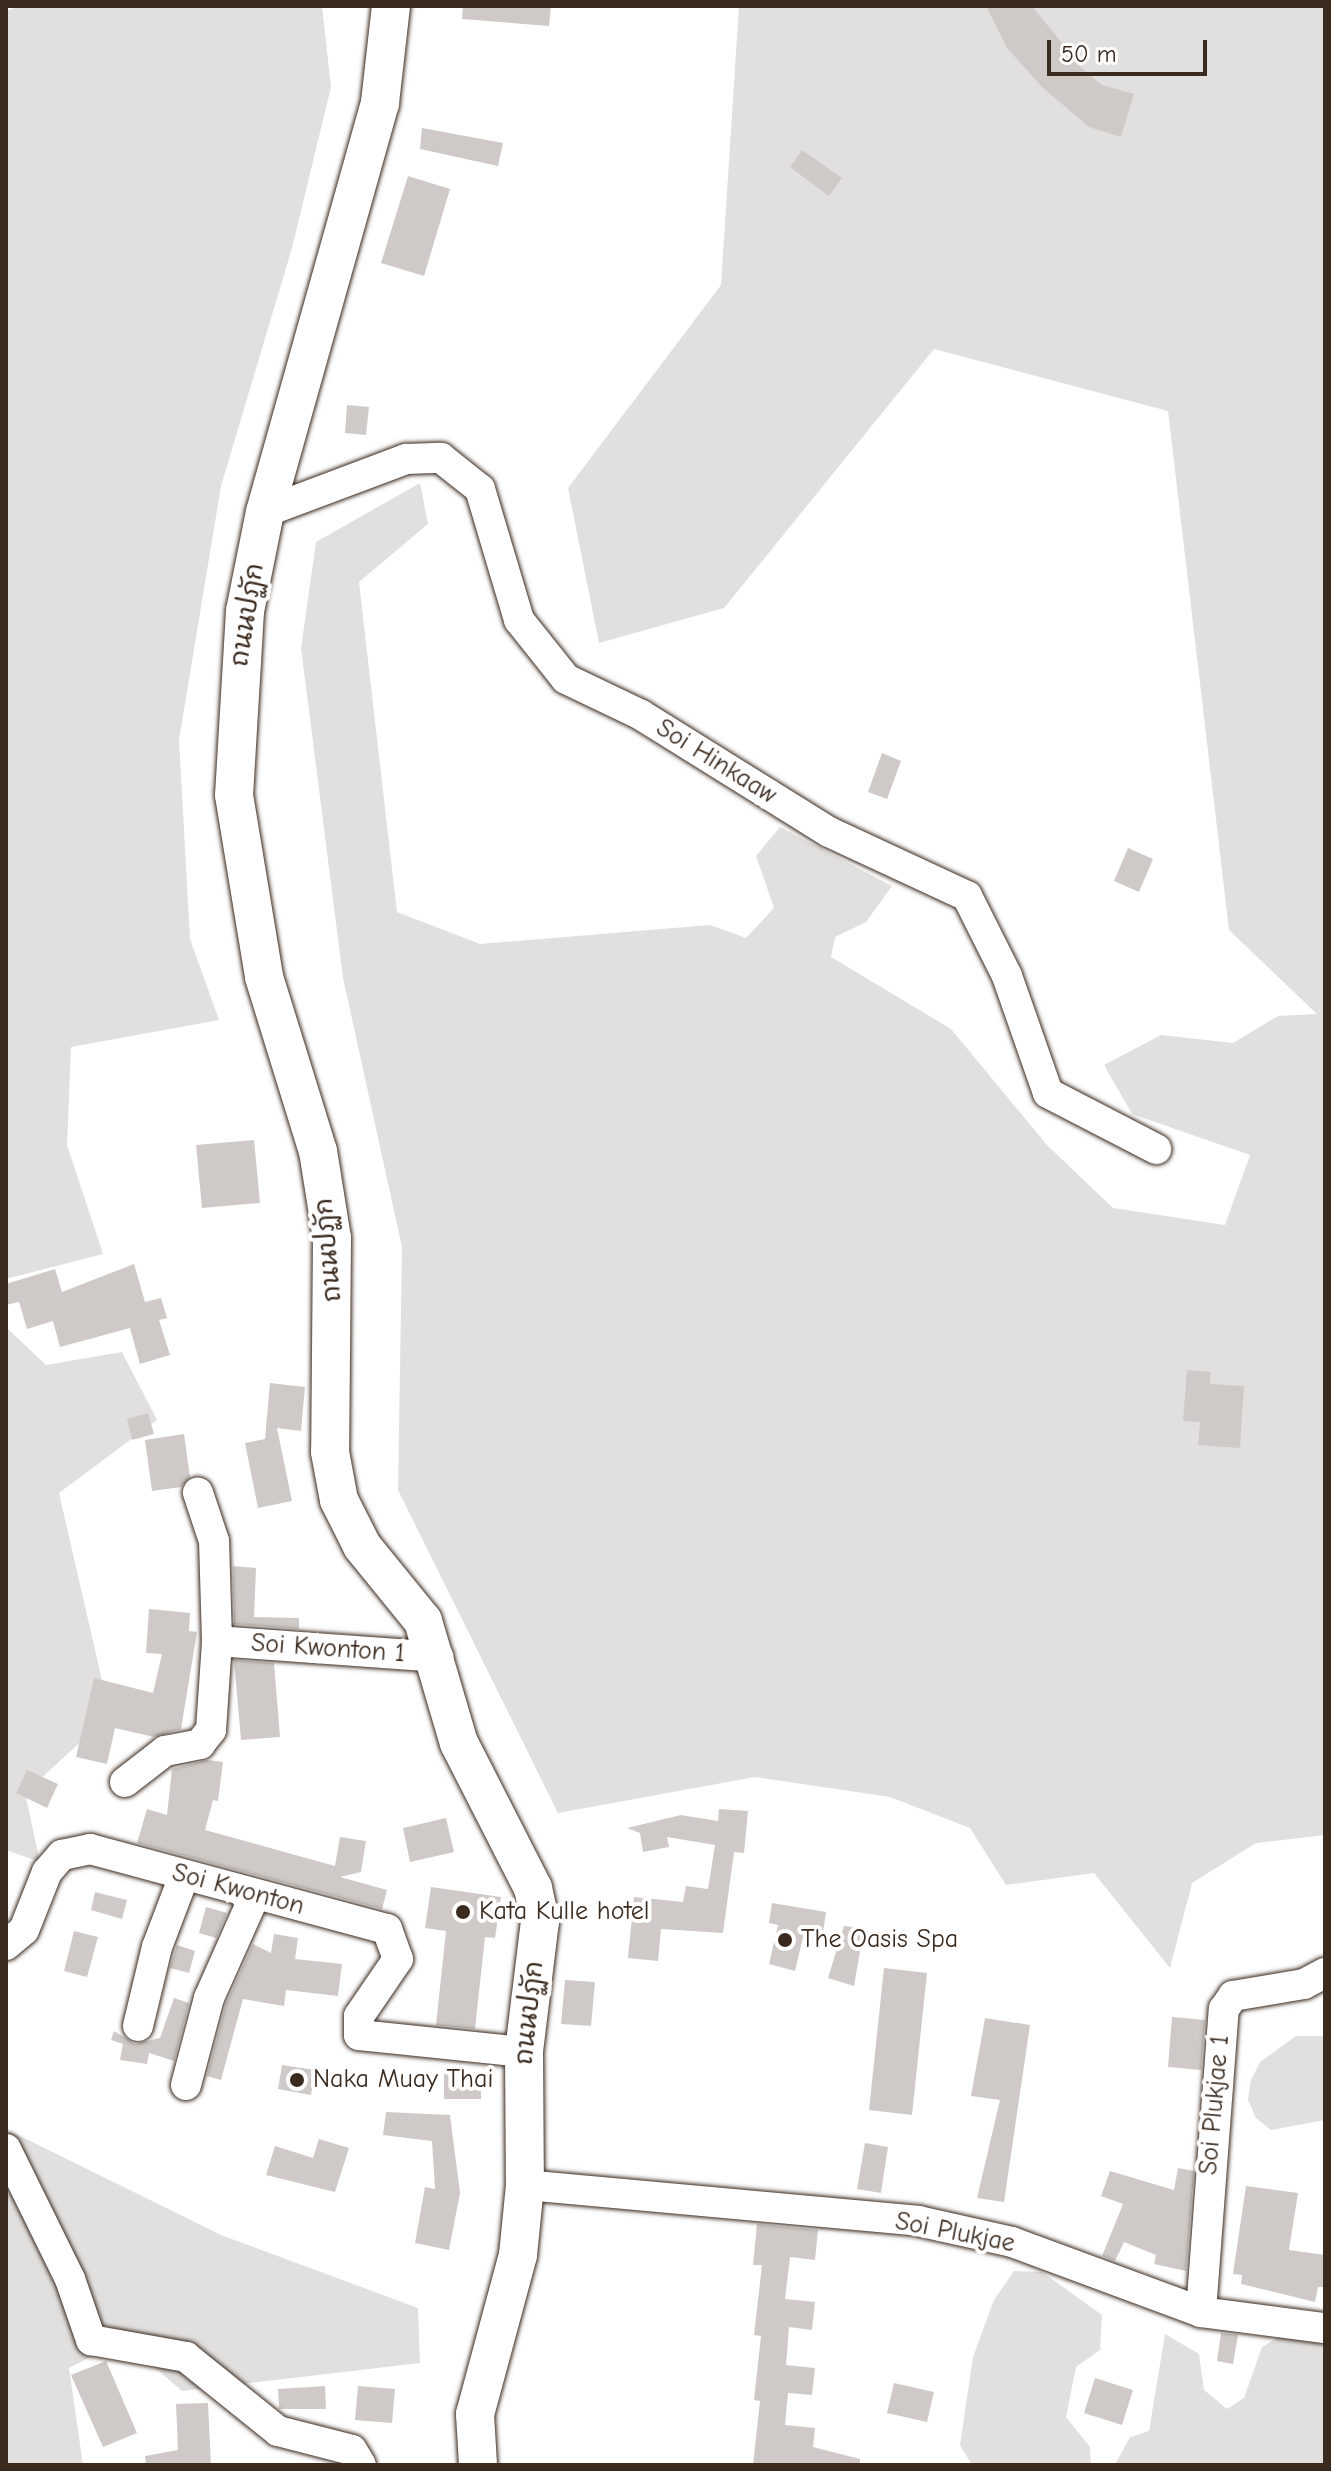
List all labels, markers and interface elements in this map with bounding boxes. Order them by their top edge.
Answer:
scale bar [1051,24,1211,74]
text: 50 m [1061,40,1117,68]
street label: ถนนปฏัก [224,561,272,669]
street label: Soi Hinkaaw [650,713,782,811]
street label: ถนนปฏัก [309,1197,349,1303]
street label: Soi Kwonton 1 [250,1628,406,1670]
street label: Soi Kwonton [169,1857,307,1923]
place label: Kata Kulle hotel [479,1896,650,1928]
marker: Kata Kulle hotel [454,1903,472,1921]
place label: The Oasis Spa [801,1924,958,1956]
marker: The Oasis Spa [776,1931,794,1949]
street label: ถนนปฏัก [509,1960,551,2066]
street label: Soi Plukjae 1 [1193,2034,1237,2176]
place label: Naka Muay Thai [313,2064,493,2096]
marker: Naka Muay Thai [288,2071,306,2089]
street label: Soi Plukjae [892,2206,1018,2260]

